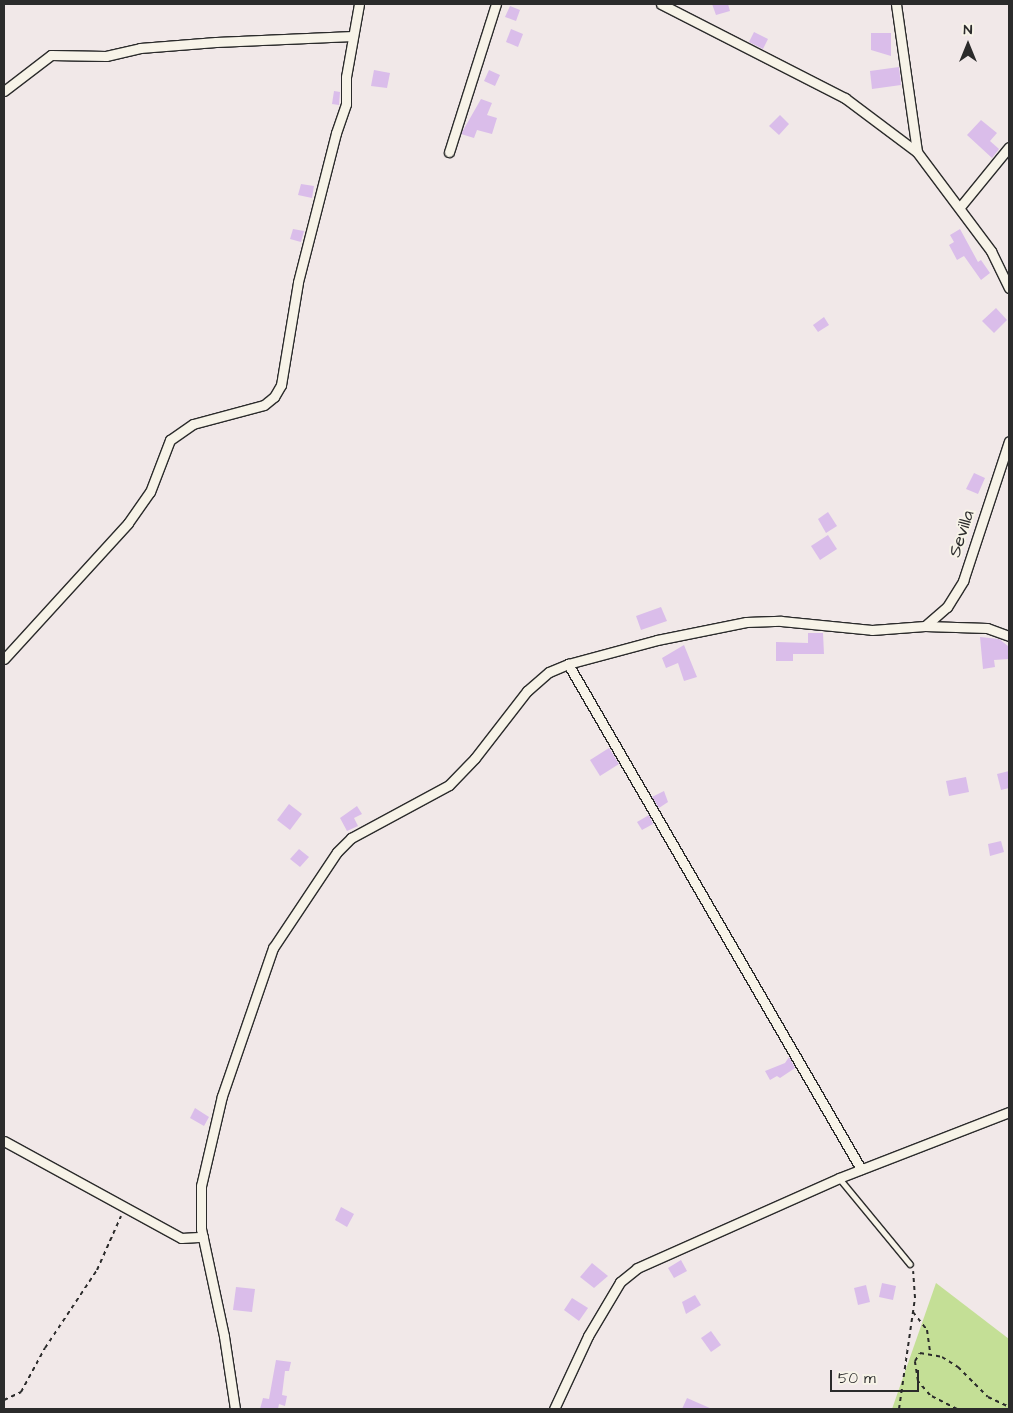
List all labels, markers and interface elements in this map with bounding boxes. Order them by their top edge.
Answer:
north arrow [943,20,993,70]
text: N [964,20,972,40]
street label: Sevilla [944,508,980,560]
scale bar [833,1360,922,1392]
text: 50 m [838,1368,876,1389]

